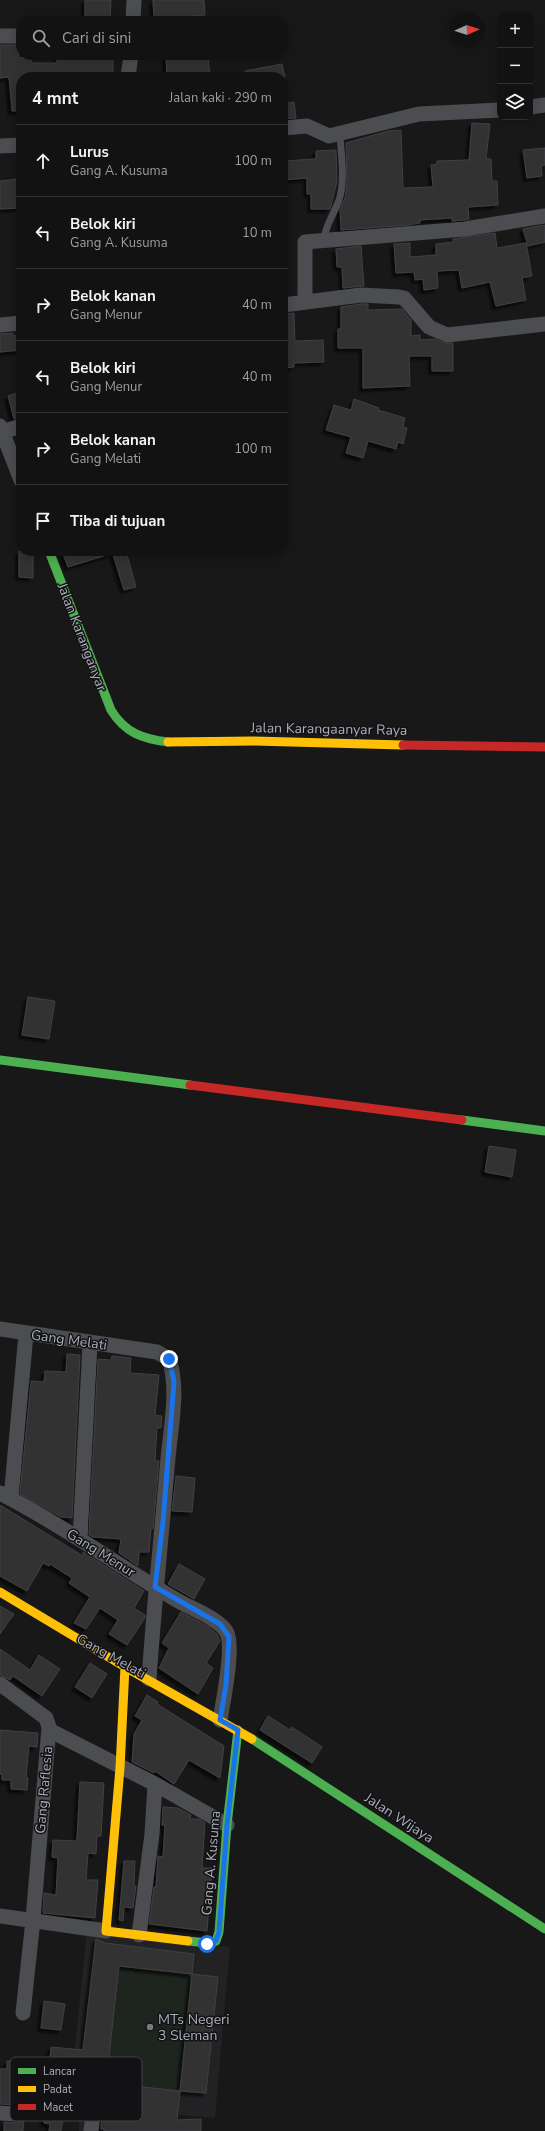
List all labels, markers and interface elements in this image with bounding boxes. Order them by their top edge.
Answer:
north arrow [449,12,485,48]
map controls [497,12,533,120]
button: + [497,12,533,48]
search box [16,16,288,60]
icon: search [30,27,52,49]
text: Cari di sini [62,28,131,48]
button: − [497,48,533,84]
button: layers [497,84,533,120]
text: 4 mnt [32,87,78,110]
text: Jalan kaki · 290 m [169,89,272,107]
text: Lurus [70,142,109,162]
icon: ahead [32,150,54,172]
text: 100 m [234,152,272,170]
text: Gang A. Kusuma [70,162,168,180]
text: Belok kiri [70,214,135,234]
icon: left [32,222,54,244]
text: 10 m [242,224,272,242]
text: Gang A. Kusuma [70,234,168,252]
text: Belok kanan [70,286,156,306]
icon: right [32,294,54,316]
text: 40 m [242,296,272,314]
text: Gang Menur [70,306,142,324]
text: Belok kiri [70,358,135,378]
icon: left [32,366,54,388]
text: 40 m [242,368,272,386]
text: Gang Menur [70,378,142,396]
text: Belok kanan [70,430,156,450]
icon: right [32,438,54,460]
text: 100 m [234,440,272,458]
text: Gang Melati [70,450,141,468]
icon: arrive [32,510,54,532]
text: Tiba di tujuan [70,511,165,531]
street label: Jalan Karanganyar [52,579,111,694]
street label: Jalan Karangaanyar Raya [249,718,408,740]
street label: Gang Melati [30,1325,108,1355]
route end [160,1350,178,1368]
street label: Gang Menur [63,1524,139,1582]
street label: Gang Melati [73,1629,149,1683]
street label: Gang Raflesia [31,1745,57,1835]
street label: Jalan Wijaya [360,1788,437,1847]
street label: Gang A. Kusuma [197,1810,225,1916]
route start [198,1935,216,1953]
place label: MTs Negeri 3 Sleman [158,2010,229,2045]
marker: MTs Negeri 3 Sleman [145,2022,155,2032]
legend [10,2057,142,2121]
text: Lancar [43,2064,76,2079]
text: Padat [43,2082,72,2097]
text: Macet [43,2100,73,2115]

